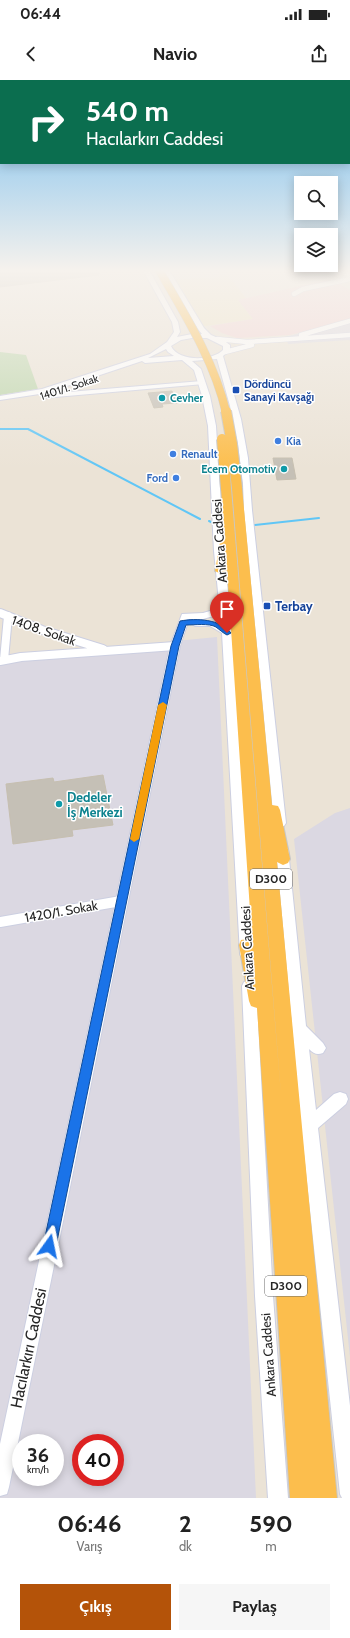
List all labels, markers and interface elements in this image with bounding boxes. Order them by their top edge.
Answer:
text: 06:44 [20,5,61,23]
icon: back [20,43,42,65]
text: Navio [153,43,197,65]
icon: share [308,43,330,65]
text: 540 m [86,94,169,128]
icon: right [20,96,72,148]
text: Hacılarkırı Caddesi [86,128,223,150]
map controls [294,176,338,272]
button: search [294,176,338,220]
button: layers [294,228,338,272]
street label: 1401/1. Sokak [38,371,100,403]
place label: Dördüncü Sanayi Kavşağı [244,377,314,404]
marker: Dördüncü Sanayi Kavşağı [231,385,241,395]
place label: Cevher [170,391,203,405]
marker: Cevher [157,393,167,403]
place label: Kia [286,434,302,448]
marker: Kia [273,436,283,446]
place label: Renault [181,447,218,461]
marker: Renault [168,449,178,459]
place label: Ecem Otomotiv [201,462,277,476]
marker: Ecem Otomotiv [279,464,289,474]
place label: Ford [147,471,168,485]
marker: Ford [171,473,181,483]
street label: Ankara Caddesi [208,499,230,583]
pin [210,592,244,633]
icon: arrive [216,598,238,620]
place label: Terbay [275,598,313,614]
marker: Terbay [262,601,272,611]
street label: 1408. Sokak [10,612,78,649]
place label: Dedeler İş Merkezi [67,789,123,820]
marker: Dedeler İş Merkezi [54,799,64,809]
road number: D300 [250,869,292,889]
street label: 1420/1. Sokak [23,897,99,925]
street label: Ankara Caddesi [237,906,257,990]
position arrow [28,1225,70,1267]
road number: D300 [265,1276,307,1296]
street label: Hacılarkırı Caddesi [7,1286,50,1410]
street label: Ankara Caddesi [257,1313,279,1397]
speed limit sign: 40 [72,1434,124,1486]
text: 36 [27,1443,49,1467]
text: km/h [27,1463,49,1476]
text: 06:46 [57,1509,122,1538]
text: 2 [179,1509,192,1538]
text: 590 [249,1509,293,1538]
text: Varış [76,1538,102,1554]
text: dk [179,1538,192,1554]
text: m [265,1538,277,1554]
button: Çıkış [20,1584,171,1630]
button: Paylaş [179,1584,330,1630]

